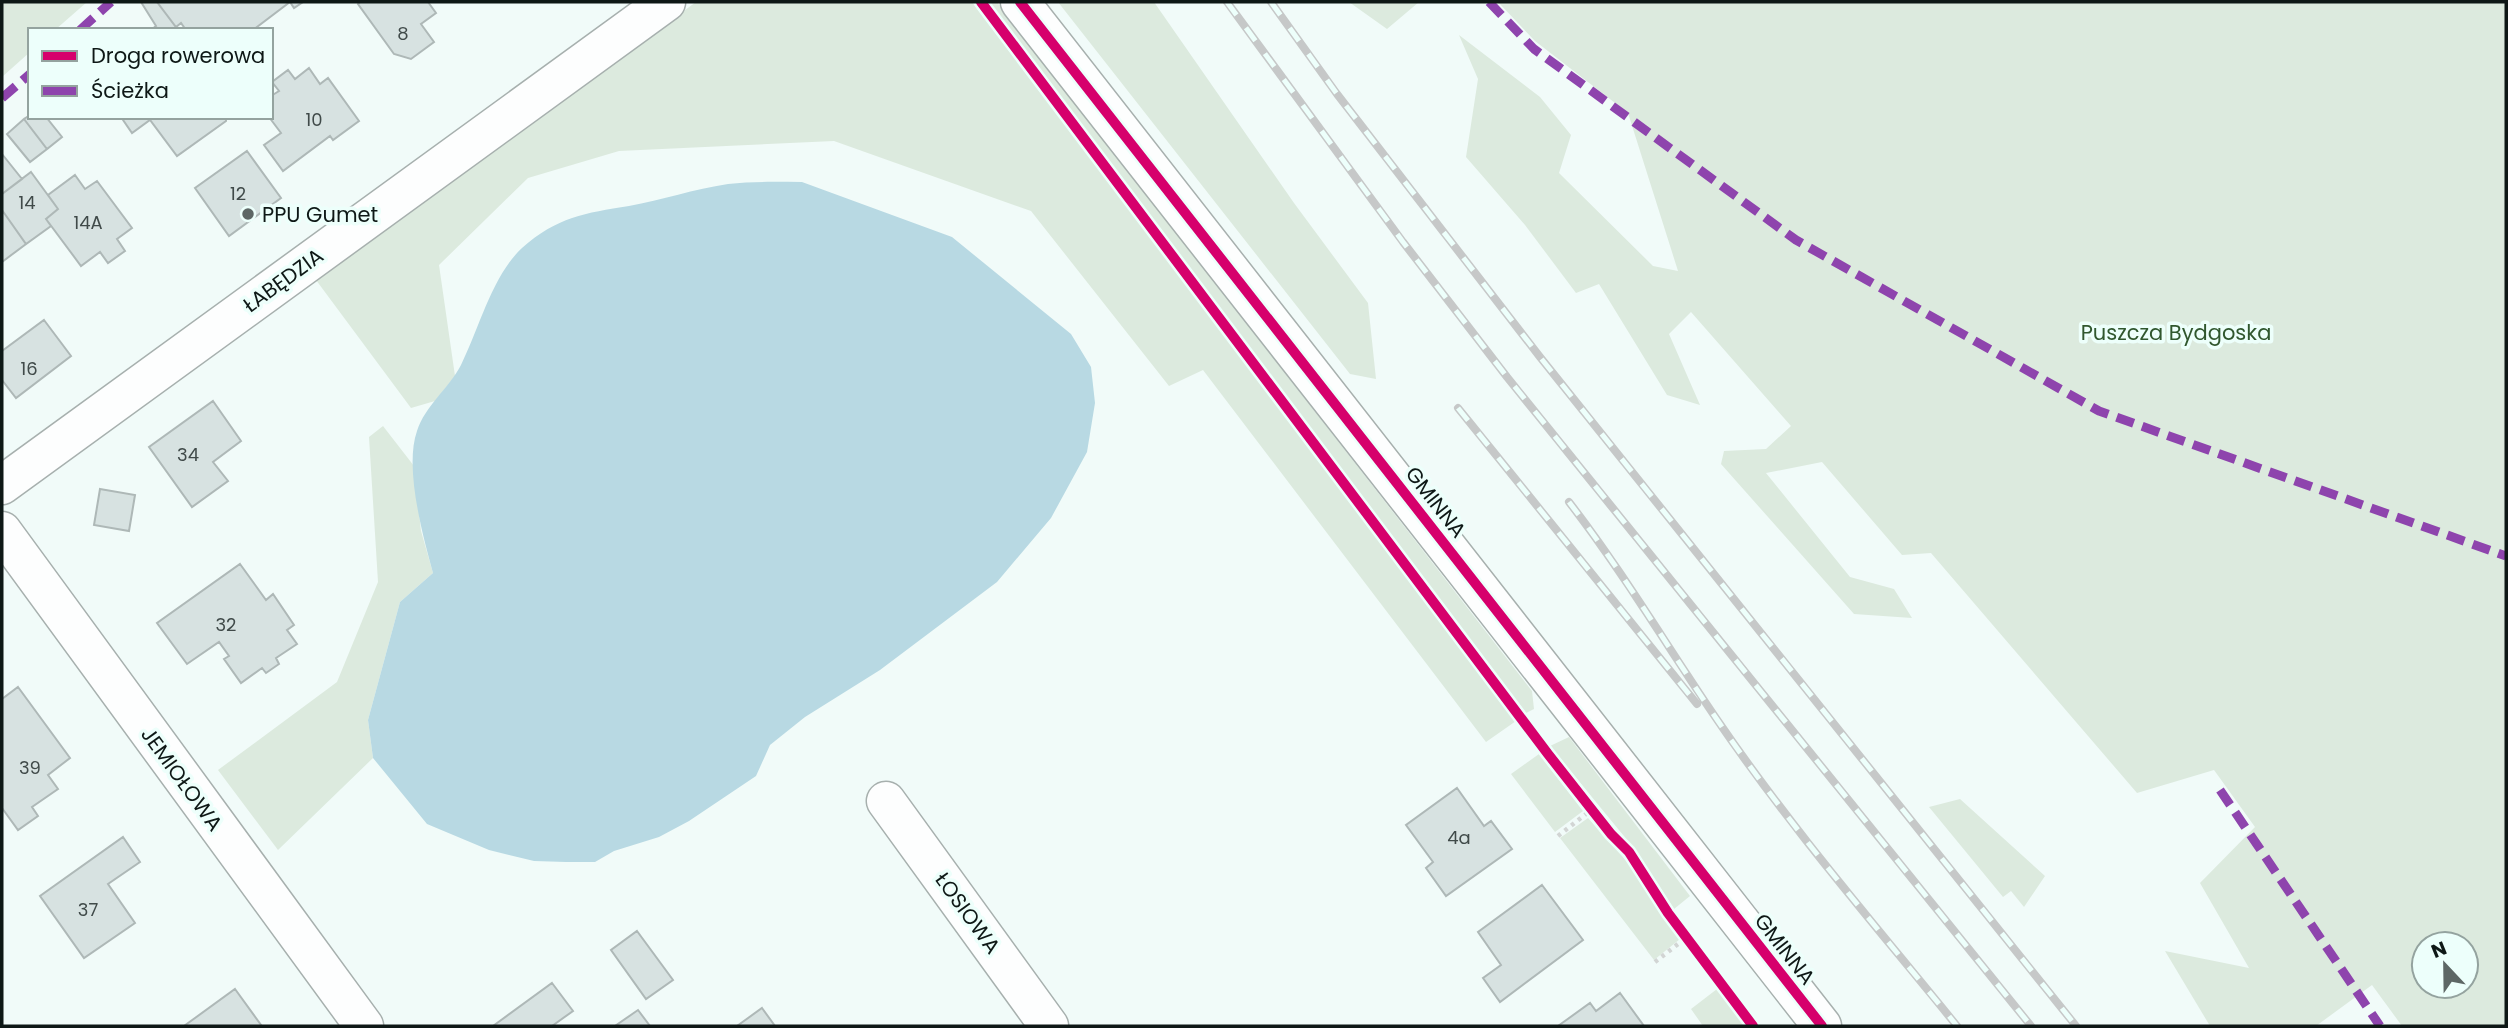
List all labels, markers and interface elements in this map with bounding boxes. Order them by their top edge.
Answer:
house number: 8 [397,21,409,46]
legend [28,28,273,119]
text: Droga rowerowa [91,41,265,70]
text: Ścieżka [91,76,169,105]
house number: 10 [305,107,323,132]
house number: 12 [230,181,246,206]
house number: 14 [18,190,36,215]
place label: PPU Gumet [262,200,378,229]
marker: PPU Gumet [240,206,256,222]
house number: 14A [73,210,103,235]
street label: ŁABĘDZIA [237,241,329,319]
park label: Puszcza Bydgoska [2081,318,2271,347]
house number: 16 [20,356,38,381]
house number: 34 [177,442,199,467]
street label: GMINNA [1399,460,1473,544]
house number: 32 [216,612,236,637]
street label: JEMIOŁOWA [134,721,230,837]
house number: 39 [19,755,41,780]
house number: 4a [1447,825,1471,850]
street label: ŁOSIOWA [929,866,1007,960]
house number: 37 [78,897,98,922]
street label: GMINNA [1748,907,1822,991]
north arrow [2410,930,2480,1000]
text: N [2427,935,2451,965]

